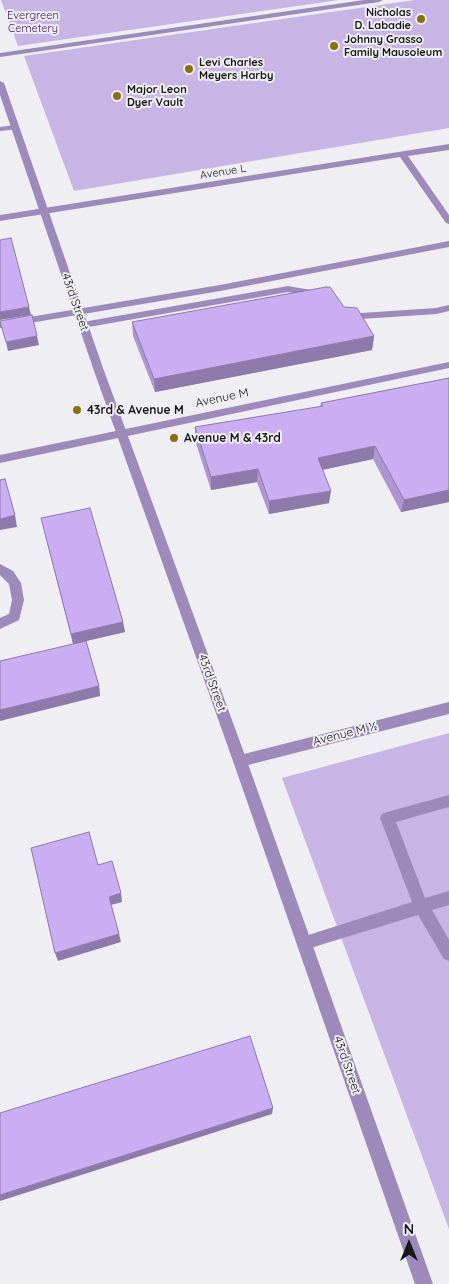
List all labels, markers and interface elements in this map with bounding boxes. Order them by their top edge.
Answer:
place label: Nicholas D. Labadie [354,6,411,32]
park label: Evergreen Cemetery [7,9,59,35]
marker: Nicholas D. Labadie [415,13,427,25]
place label: Johnny Grasso Family Mausoleum [344,33,442,59]
marker: Johnny Grasso Family Mausoleum [328,40,340,52]
place label: Levi Charles Meyers Harby [199,56,273,82]
marker: Levi Charles Meyers Harby [183,63,195,75]
place label: Major Leon Dyer Vault [127,83,187,109]
marker: Major Leon Dyer Vault [111,90,123,102]
street label: Avenue L [199,162,247,182]
street label: 43rd Street [58,271,92,333]
street label: Avenue M [194,385,250,411]
place label: 43rd & Avenue M [87,403,184,417]
marker: 43rd & Avenue M [71,404,83,416]
place label: Avenue M & 43rd [184,431,281,445]
marker: Avenue M & 43rd [168,432,180,444]
street label: 43rd Street [195,652,229,714]
street label: Avenue M ½ [311,719,379,749]
street label: 43rd Street [330,1034,364,1096]
north arrow [384,1219,434,1269]
text: N [404,1220,414,1238]

